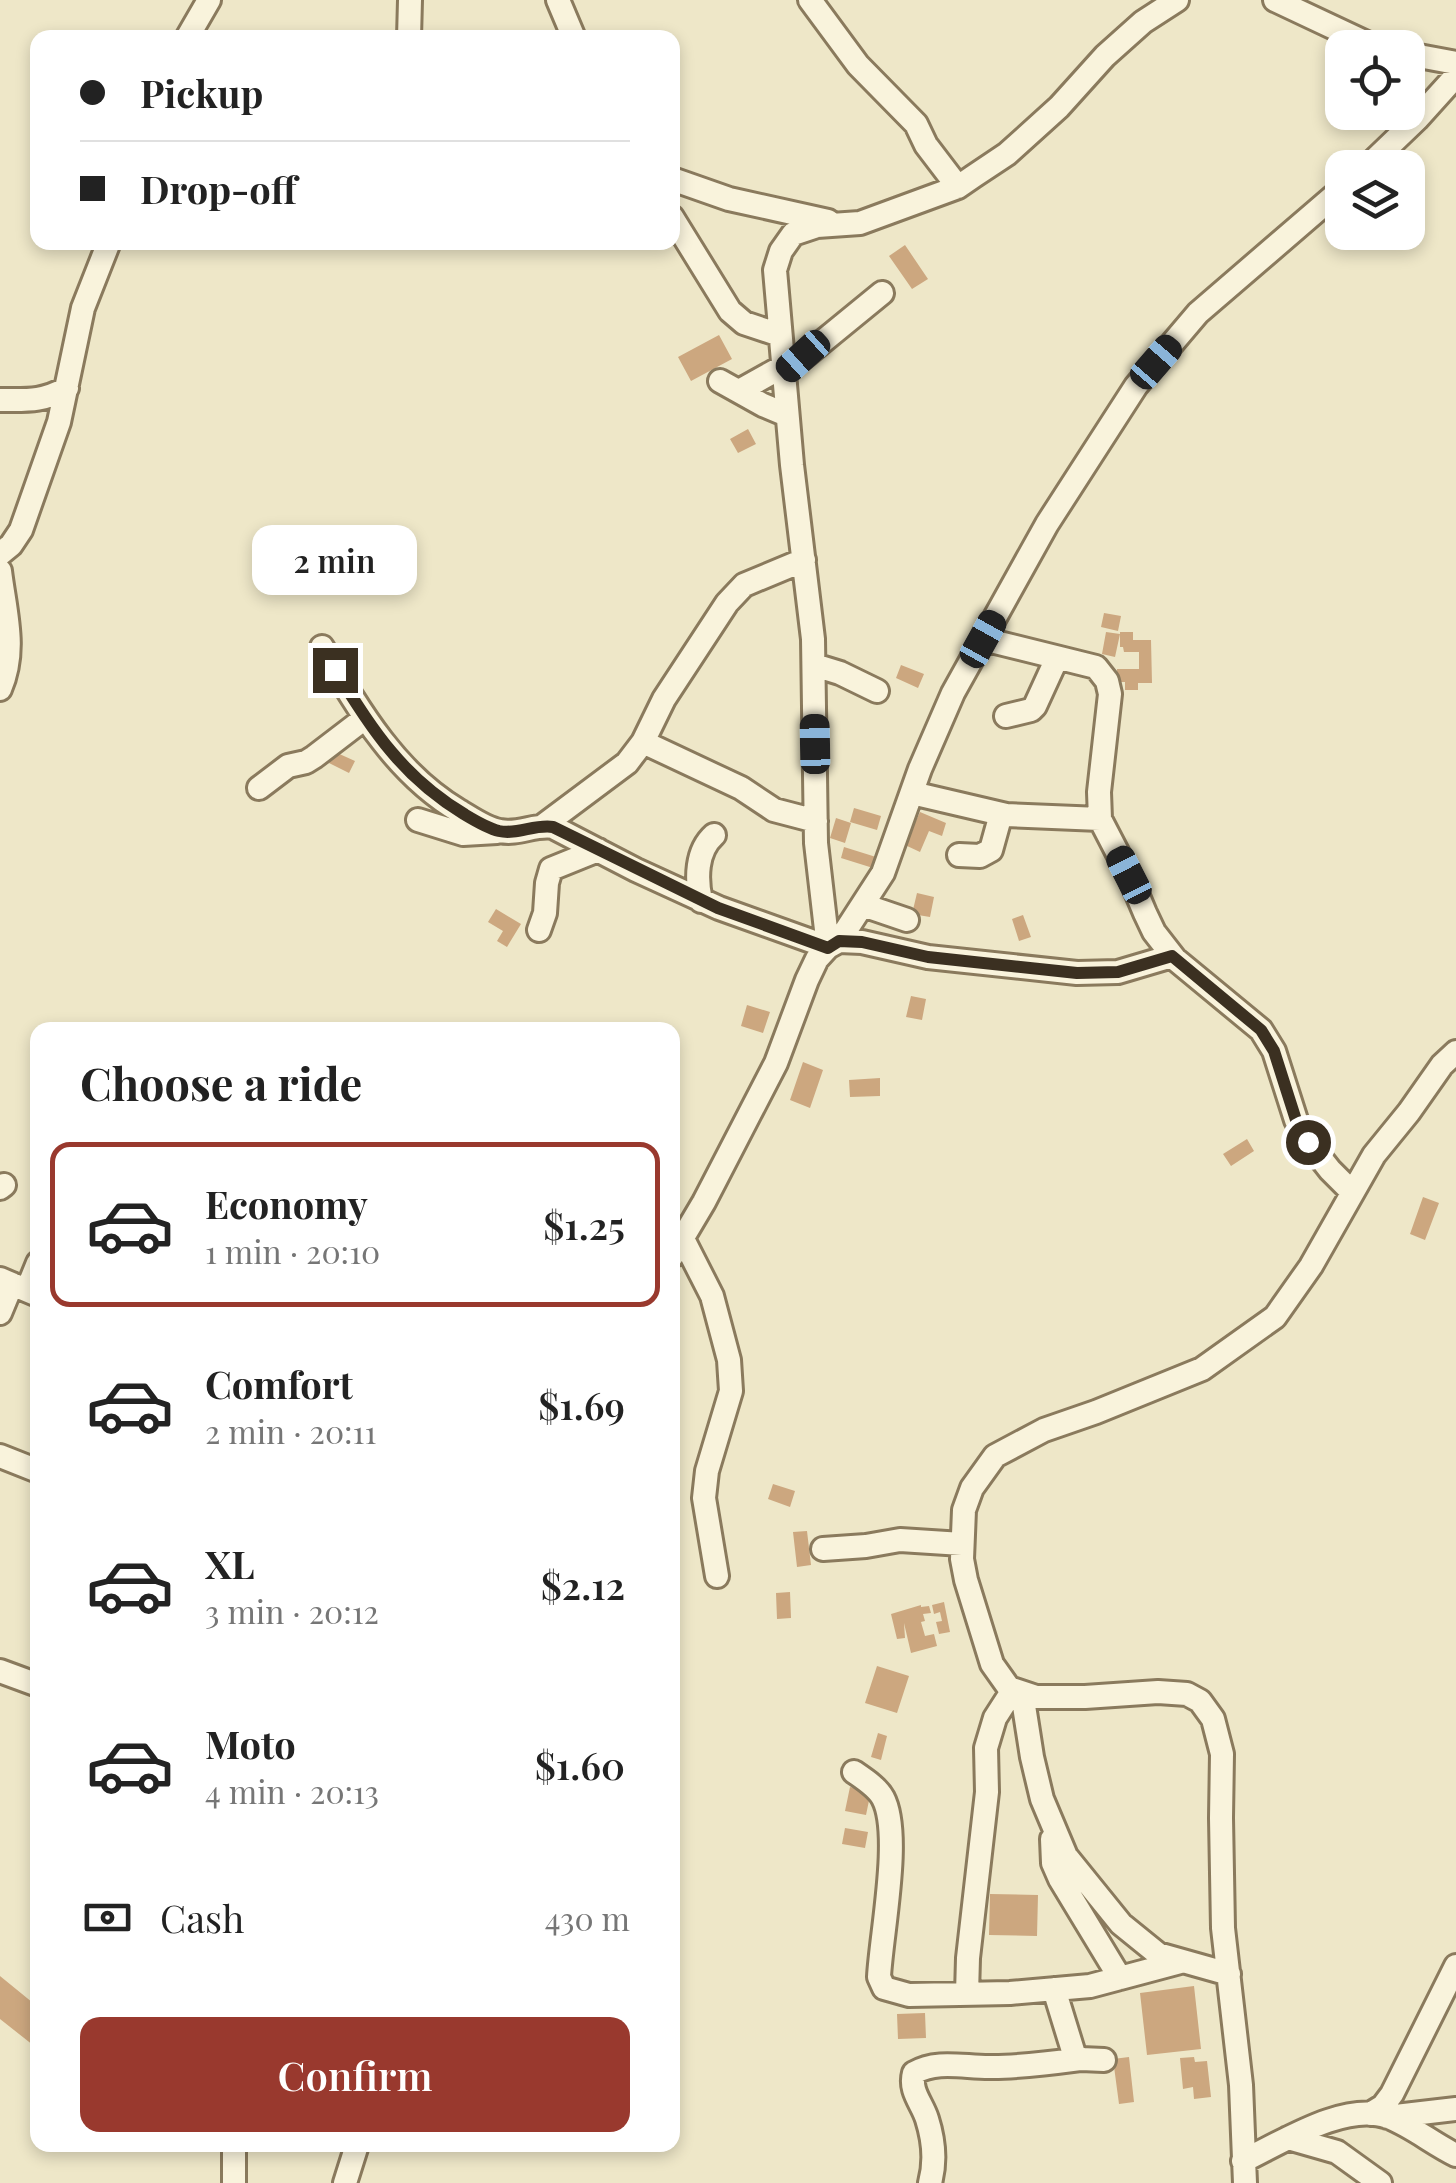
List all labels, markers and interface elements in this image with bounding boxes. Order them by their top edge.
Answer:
map controls [1325,30,1425,250]
button: locate [1325,30,1425,130]
text: Pickup [140,67,263,118]
button: layers [1325,150,1425,250]
text: Drop-off [140,163,297,214]
car [771,325,835,387]
car [1125,330,1187,394]
callout: 2 min [252,525,418,595]
text: 2 min [294,538,375,581]
car [955,605,1011,673]
route end [313,648,358,693]
car [799,714,831,774]
car [1102,841,1156,909]
text: Choose a ride [80,1052,362,1112]
route start [1286,1120,1331,1165]
text: Economy [205,1178,368,1229]
icon: car [85,1180,175,1270]
text: $1.25 [543,1199,625,1250]
text: 1 min · 20:10 [205,1229,380,1272]
text: Comfort [205,1358,353,1409]
icon: car [85,1360,175,1450]
text: $1.69 [538,1379,625,1430]
text: 2 min · 20:11 [205,1409,376,1452]
text: XL [205,1538,254,1589]
icon: car [85,1540,175,1630]
text: $2.12 [541,1559,625,1610]
text: 3 min · 20:12 [205,1589,379,1632]
text: Moto [205,1718,296,1769]
icon: car [85,1720,175,1810]
text: $1.60 [535,1739,625,1790]
text: 4 min · 20:13 [205,1769,379,1812]
icon: cash [80,1890,135,1945]
text: Cash [160,1892,244,1943]
text: 430 m [545,1896,630,1939]
button: Confirm [80,2017,630,2132]

